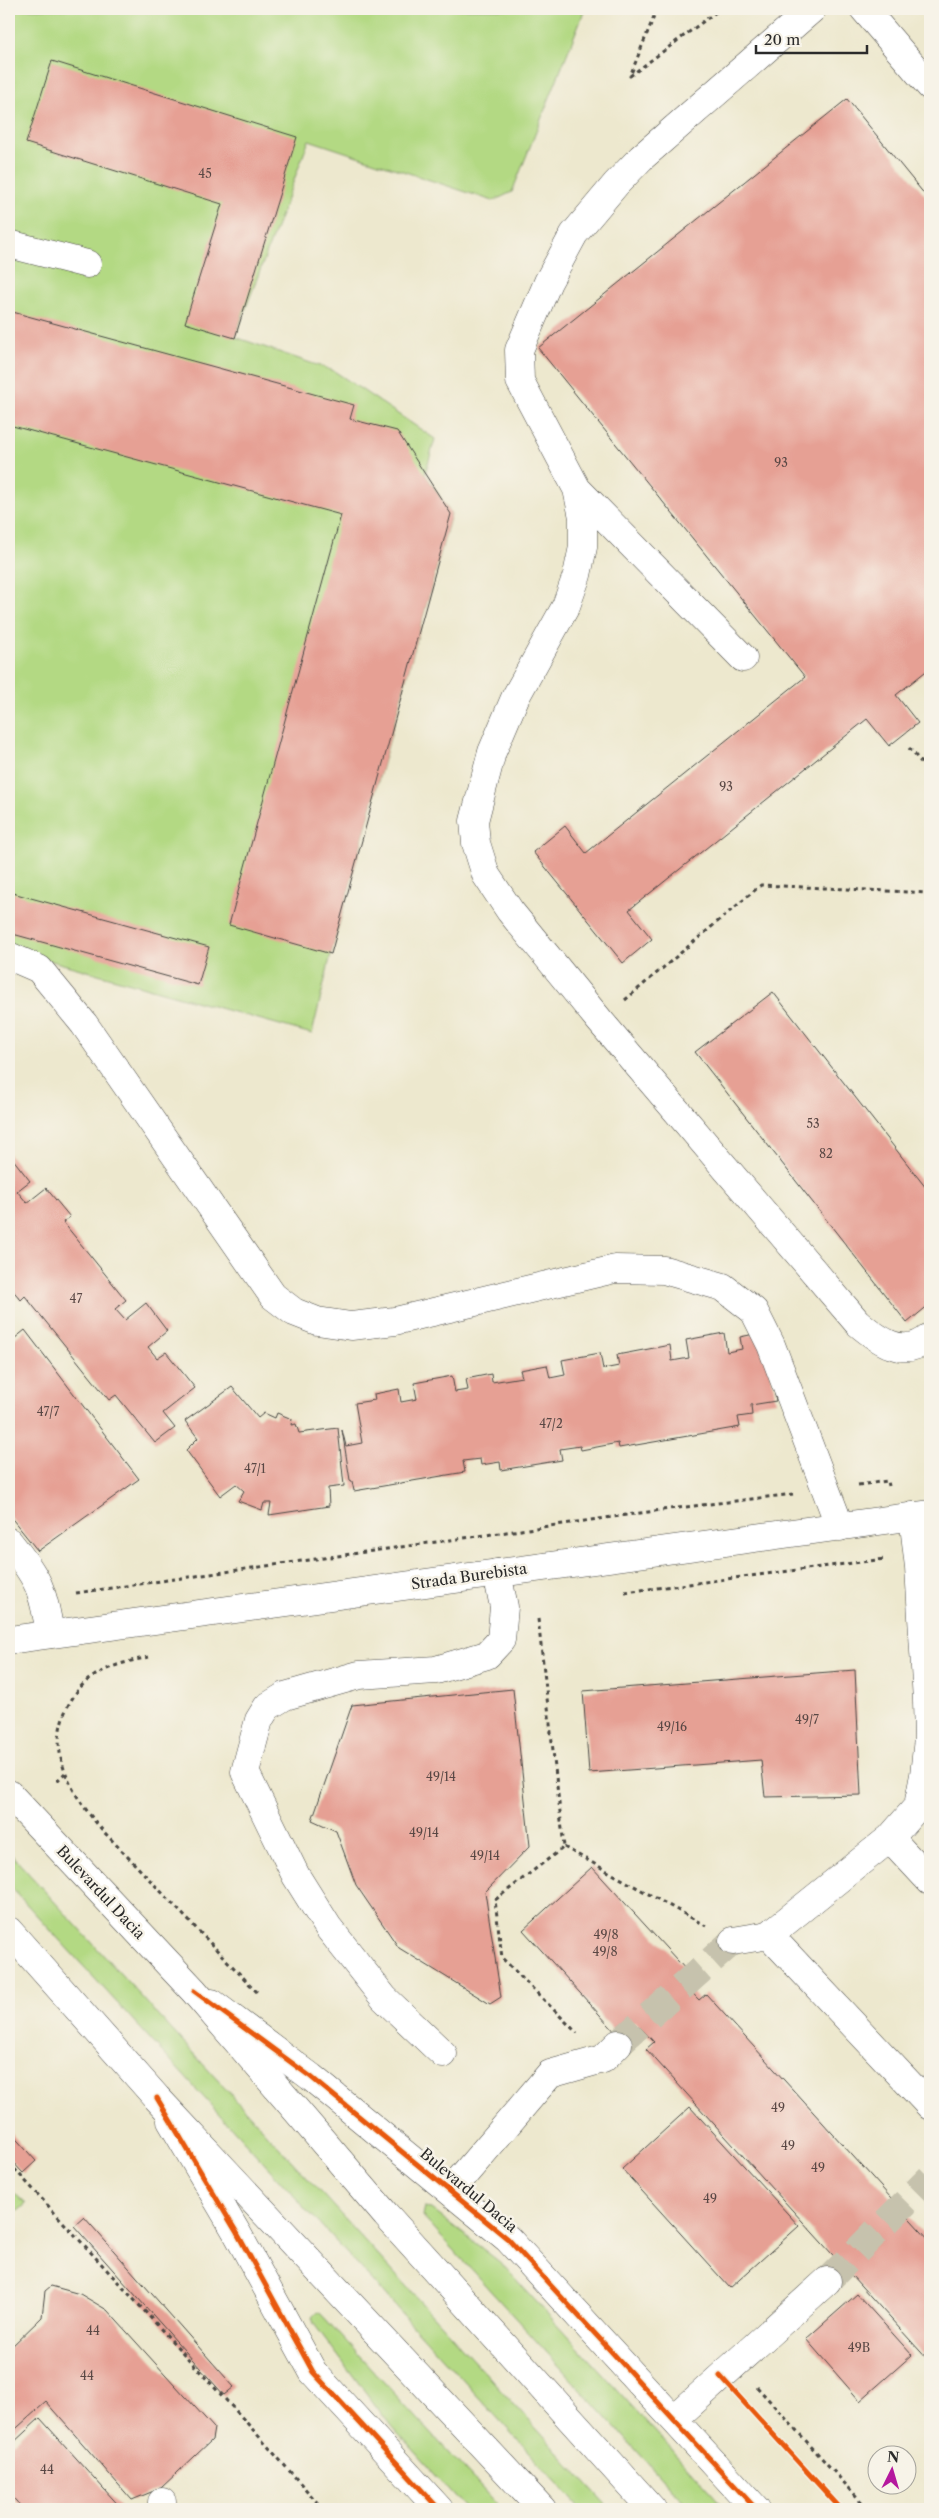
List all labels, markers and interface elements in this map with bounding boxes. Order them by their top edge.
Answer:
scale bar [756,22,868,54]
text: 20 m [764,30,800,49]
house number: 45 [198,166,212,181]
house number: 93 [774,455,788,470]
house number: 93 [719,779,733,794]
house number: 53 [806,1116,820,1131]
house number: 82 [819,1146,833,1161]
house number: 47 [70,1291,83,1306]
house number: 47/7 [37,1404,59,1419]
house number: 47/2 [539,1416,563,1431]
house number: 47/1 [244,1461,266,1476]
street label: Strada Burebista [410,1558,528,1594]
house number: 49/7 [795,1712,819,1727]
house number: 49/16 [657,1719,687,1734]
house number: 49/14 [426,1769,456,1784]
house number: 49/14 [409,1825,439,1840]
street label: Bulevardul Dacia [53,1841,149,1943]
house number: 49/14 [470,1848,500,1863]
house number: 49/8 [593,1927,619,1942]
house number: 49/8 [592,1944,618,1959]
house number: 49 [771,2100,785,2115]
house number: 49 [781,2138,795,2153]
street label: Bulevardul Dacia [416,2144,522,2236]
house number: 49 [811,2160,825,2175]
house number: 49 [703,2191,717,2206]
house number: 44 [86,2323,100,2338]
house number: 49B [848,2340,870,2355]
house number: 44 [80,2368,94,2383]
north arrow [866,2446,916,2496]
text: N [886,2448,900,2467]
house number: 44 [40,2462,54,2477]

